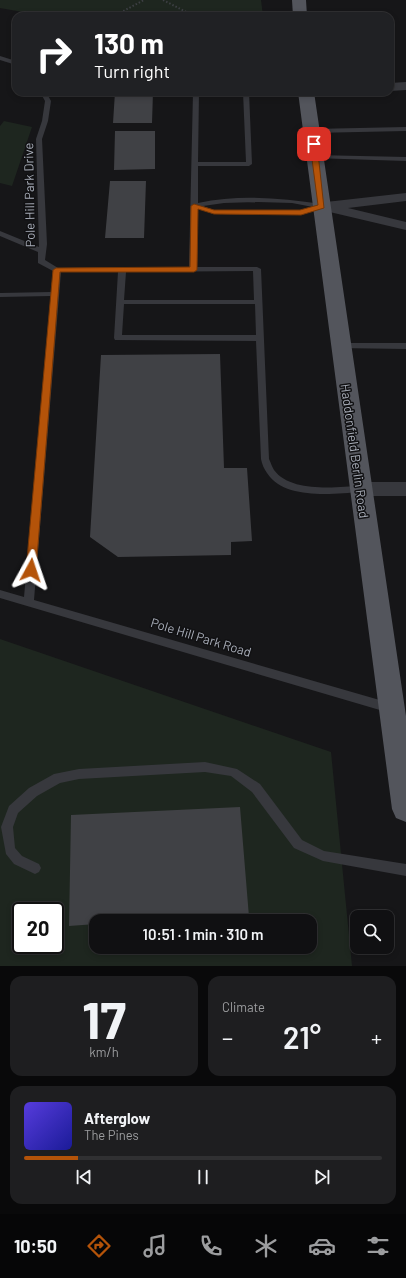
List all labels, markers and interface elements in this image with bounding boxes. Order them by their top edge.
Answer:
text: 130 m [94,26,164,60]
icon: right [28,28,80,80]
text: Turn right [94,60,170,82]
pin [297,127,331,161]
icon: arrive [303,133,325,155]
street label: Pole Hill Park Drive [20,143,38,247]
street label: Haddonfield Berlin Road [338,383,372,519]
position arrow [10,549,52,591]
street label: Pole Hill Park Road [149,614,253,660]
speed limit sign: 20 [12,902,64,954]
map controls [350,910,394,954]
button: search [350,910,394,954]
text: 10:51 · 1 min · 310 m [143,925,263,943]
text: 17 [82,987,126,1049]
text: Climate [222,999,265,1015]
text: 21° [283,1019,321,1055]
text: − [222,1024,233,1050]
text: + [371,1024,382,1050]
text: km/h [89,1044,119,1060]
text: Afterglow [84,1109,150,1127]
text: The Pines [84,1127,139,1143]
icon: previous [73,1166,95,1188]
icon: pause [192,1166,214,1188]
icon: next [311,1166,333,1188]
icon: directions [85,1232,113,1260]
icon: music [141,1232,169,1260]
icon: phone [197,1232,225,1260]
icon: climate [252,1232,280,1260]
icon: car [308,1232,336,1260]
icon: filters [364,1232,392,1260]
text: 10:50 [14,1235,57,1257]

